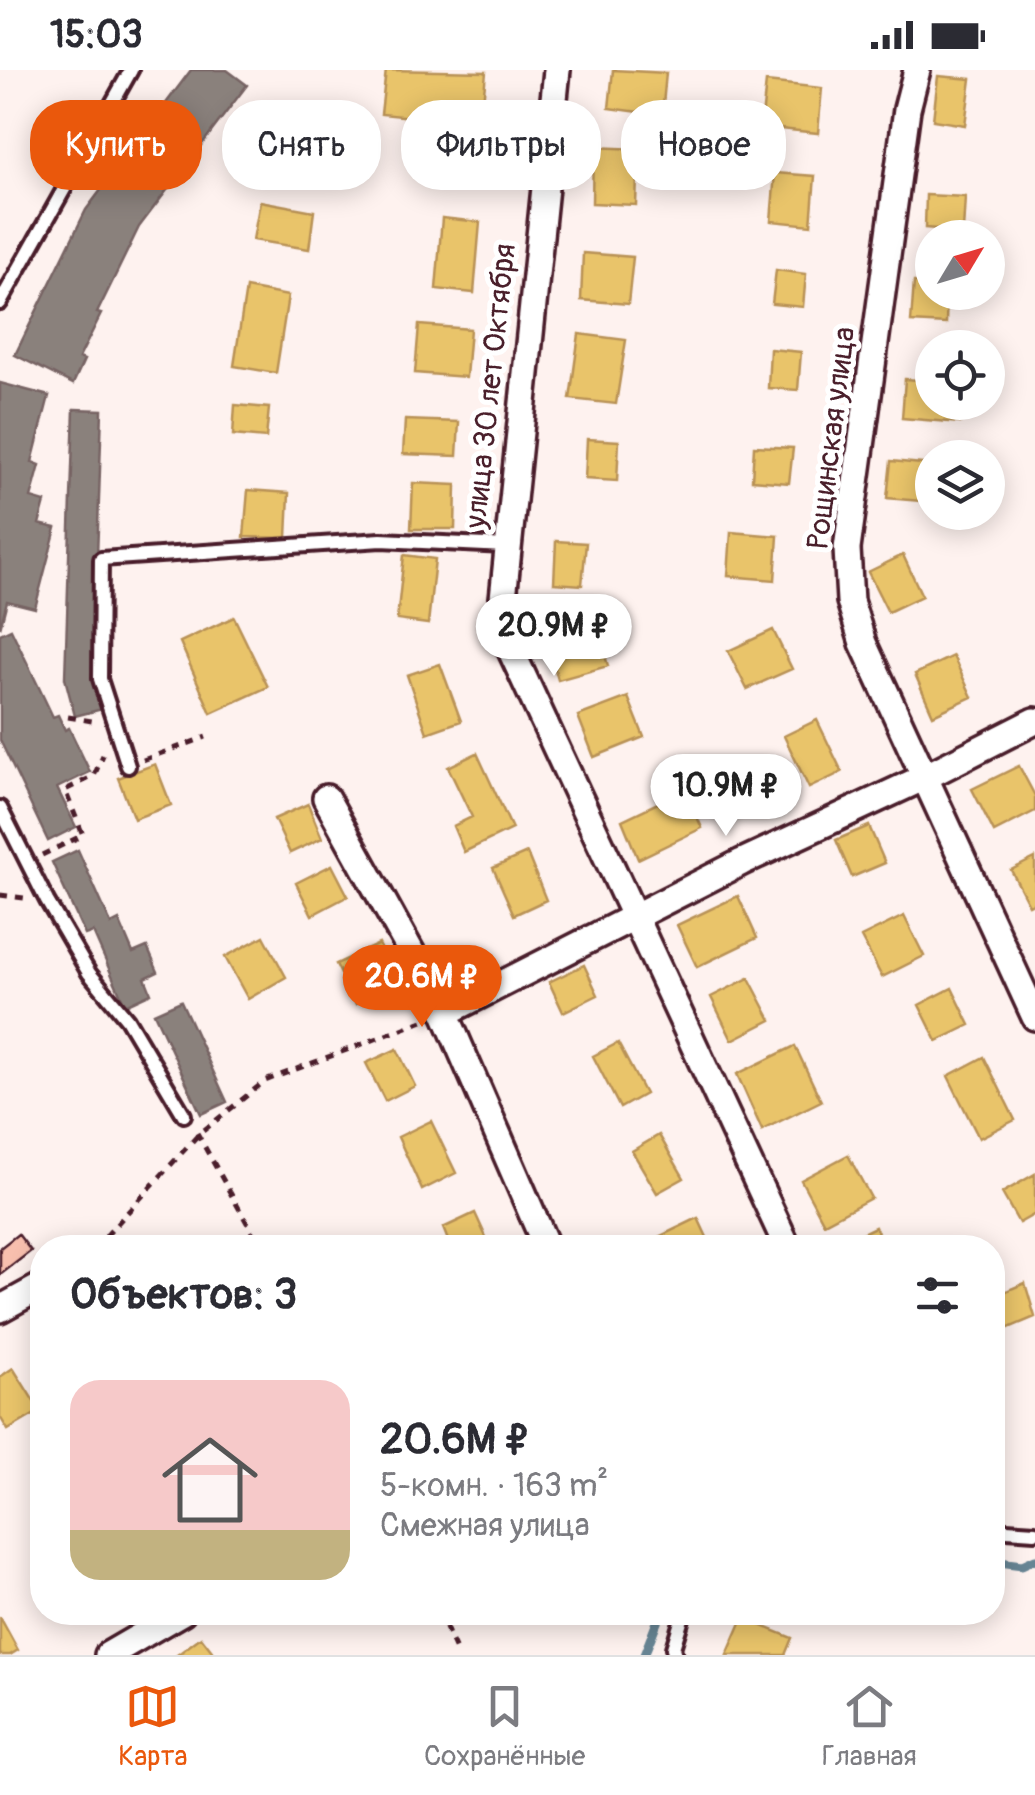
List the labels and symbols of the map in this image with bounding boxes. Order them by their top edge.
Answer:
north arrow [915,220,1005,310]
street label: улица 30 лет Октября [457,242,524,531]
street label: Рощинская улица [800,325,863,551]
pin: 20.9M ₽ [462,594,646,679]
pin: 10.9M ₽ [634,754,818,839]
pin: 20.6M ₽ [330,945,514,1030]

